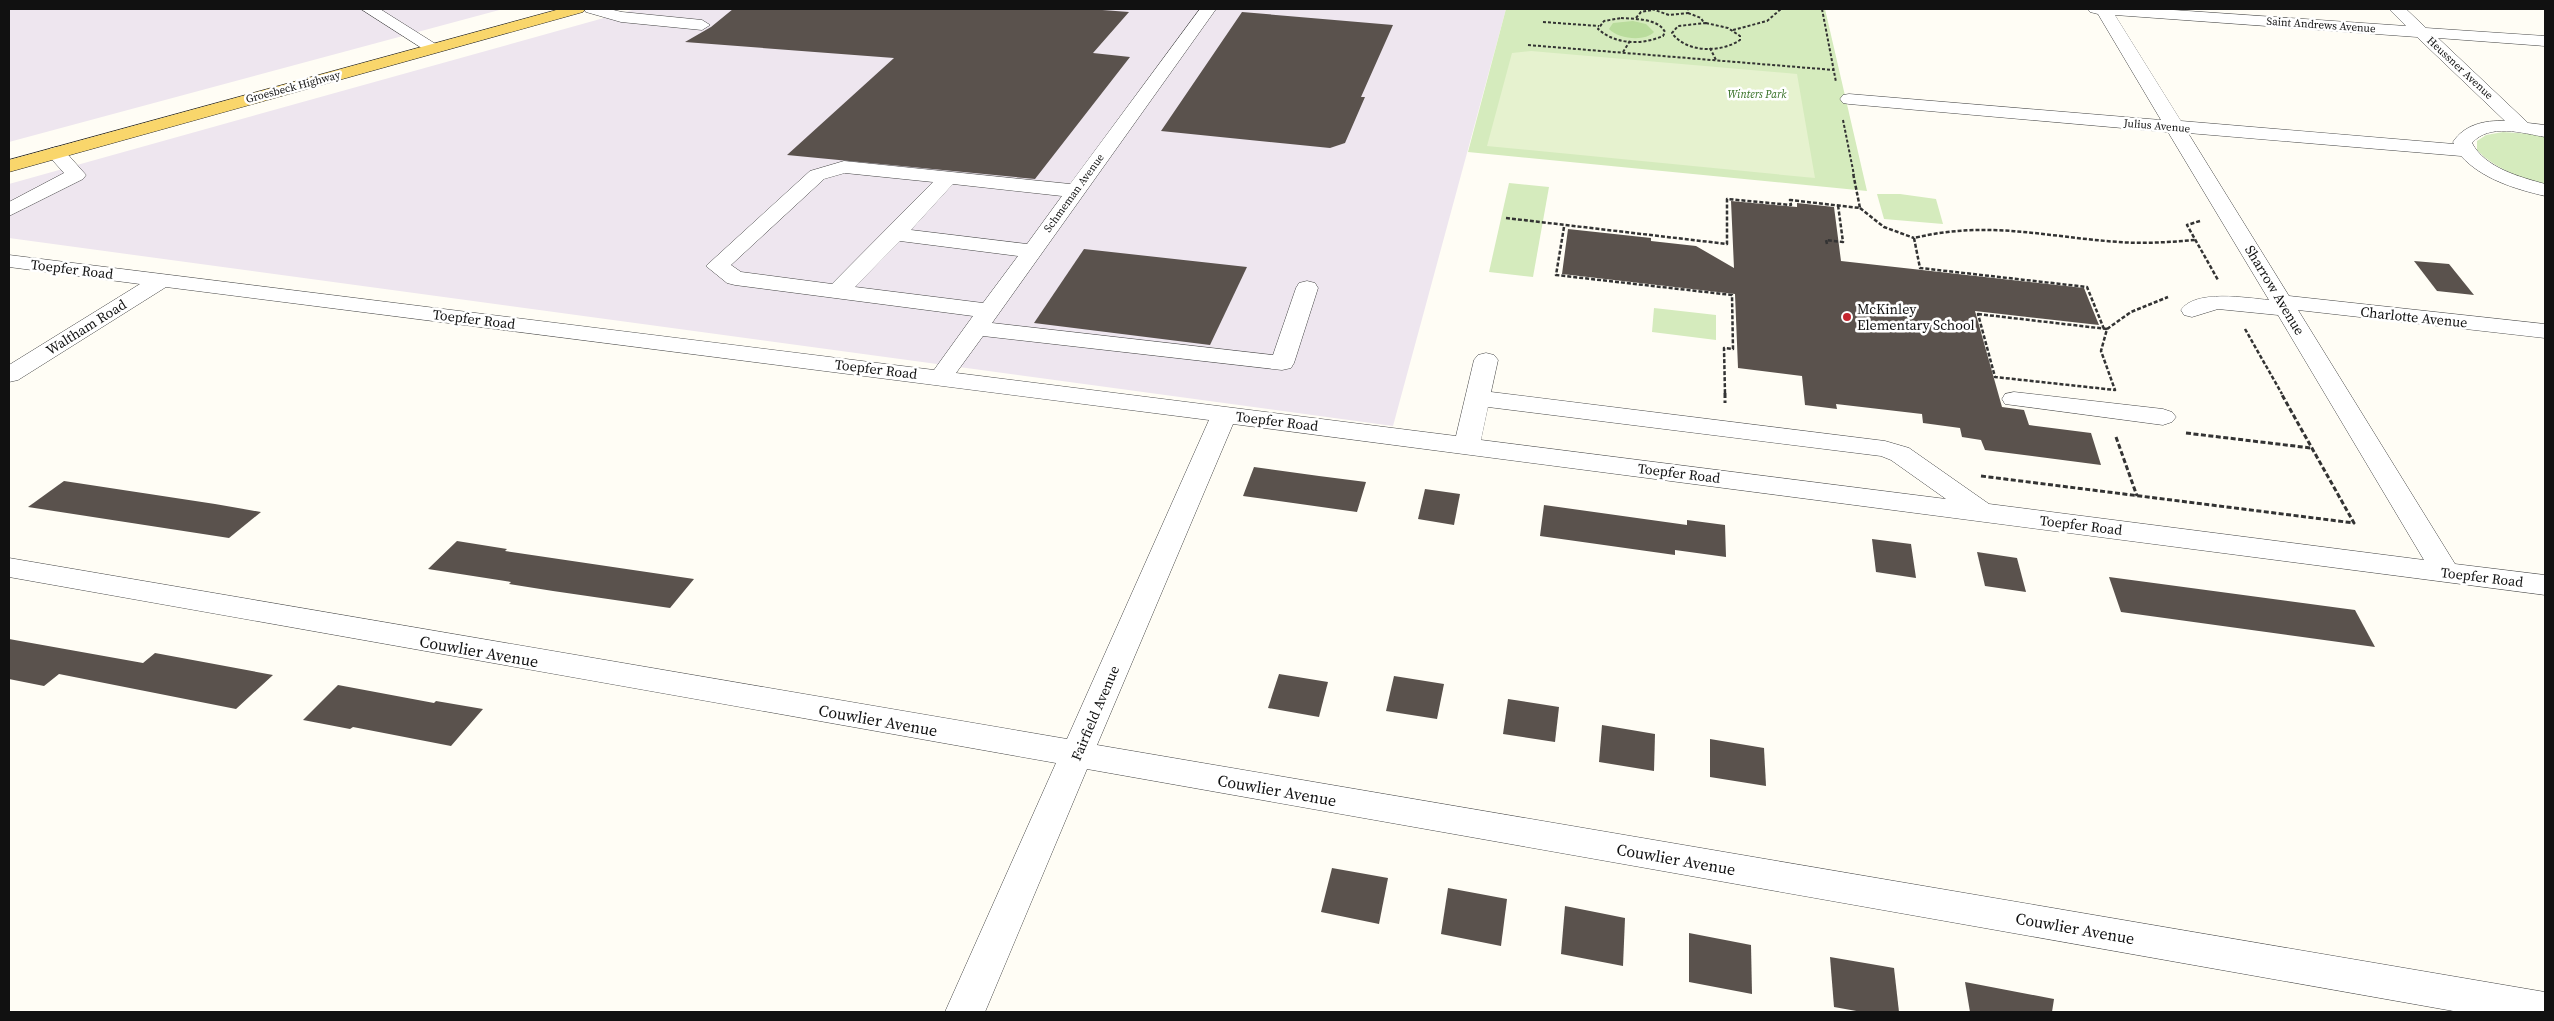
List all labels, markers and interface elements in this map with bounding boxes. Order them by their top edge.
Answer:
street label: Saint Andrews Avenue [2266,14,2376,36]
street label: Heussner Avenue [2424,33,2497,103]
street label: Groesbeck Highway [244,67,342,107]
park label: Winters Park [1728,87,1787,102]
street label: Julius Avenue [2122,116,2191,136]
street label: Schmeman Avenue [1040,150,1108,235]
street label: Sharrow Avenue [2240,241,2310,339]
street label: Toepfer Road [30,254,115,284]
street label: Waltham Road [42,294,130,360]
place label: McKinley Elementary School [1857,299,1975,335]
street label: Charlotte Avenue [2360,301,2468,333]
street label: Toepfer Road [432,304,517,334]
marker: McKinley Elementary School [1841,311,1853,323]
street label: Toepfer Road [834,354,919,384]
street label: Toepfer Road [1235,406,1320,436]
street label: Toepfer Road [1637,458,1722,488]
street label: Toepfer Road [2039,510,2124,540]
street label: Toepfer Road [2440,562,2525,592]
street label: Couwlier Avenue [418,630,540,672]
street label: Fairfield Avenue [1066,662,1124,764]
street label: Couwlier Avenue [817,699,939,741]
street label: Couwlier Avenue [1216,769,1338,811]
street label: Couwlier Avenue [1615,838,1737,880]
street label: Couwlier Avenue [2014,907,2136,949]

